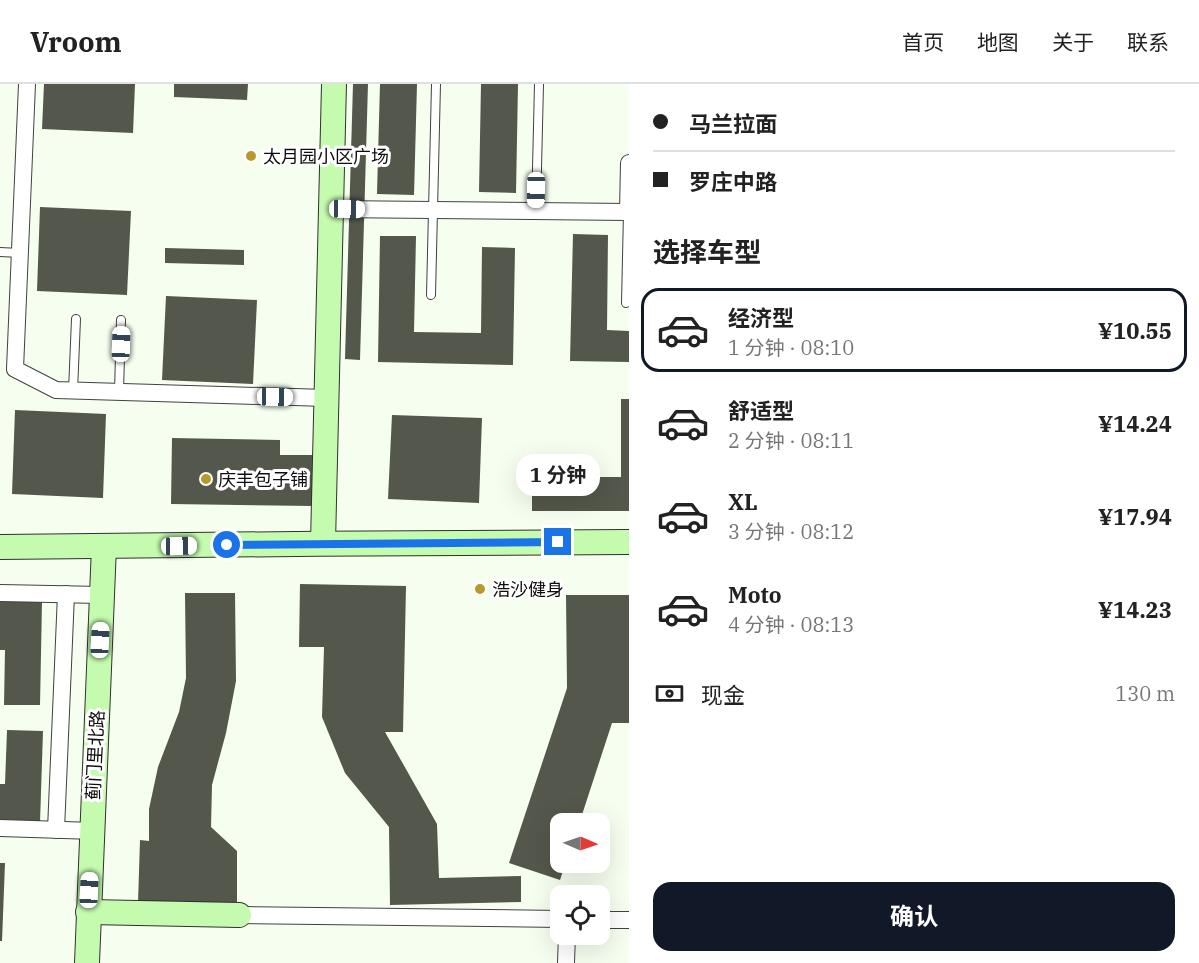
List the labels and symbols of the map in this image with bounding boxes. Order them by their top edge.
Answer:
place label: 太月园小区广场 [263,145,389,168]
marker: 太月园小区广场 [244,149,258,163]
car [527,172,545,208]
car [329,200,365,218]
car [111,326,131,362]
car [257,388,293,406]
callout: 1 分钟 [516,455,600,497]
place label: 庆丰包子铺 [218,468,308,491]
marker: 庆丰包子铺 [199,472,213,486]
route end [544,528,571,555]
route start [213,531,240,558]
car [161,537,197,555]
place label: 浩沙健身 [492,578,564,601]
marker: 浩沙健身 [473,582,487,596]
car [90,622,110,658]
street label: 蓟门里北路 [81,709,109,801]
north arrow [550,813,610,873]
car [79,872,99,908]

